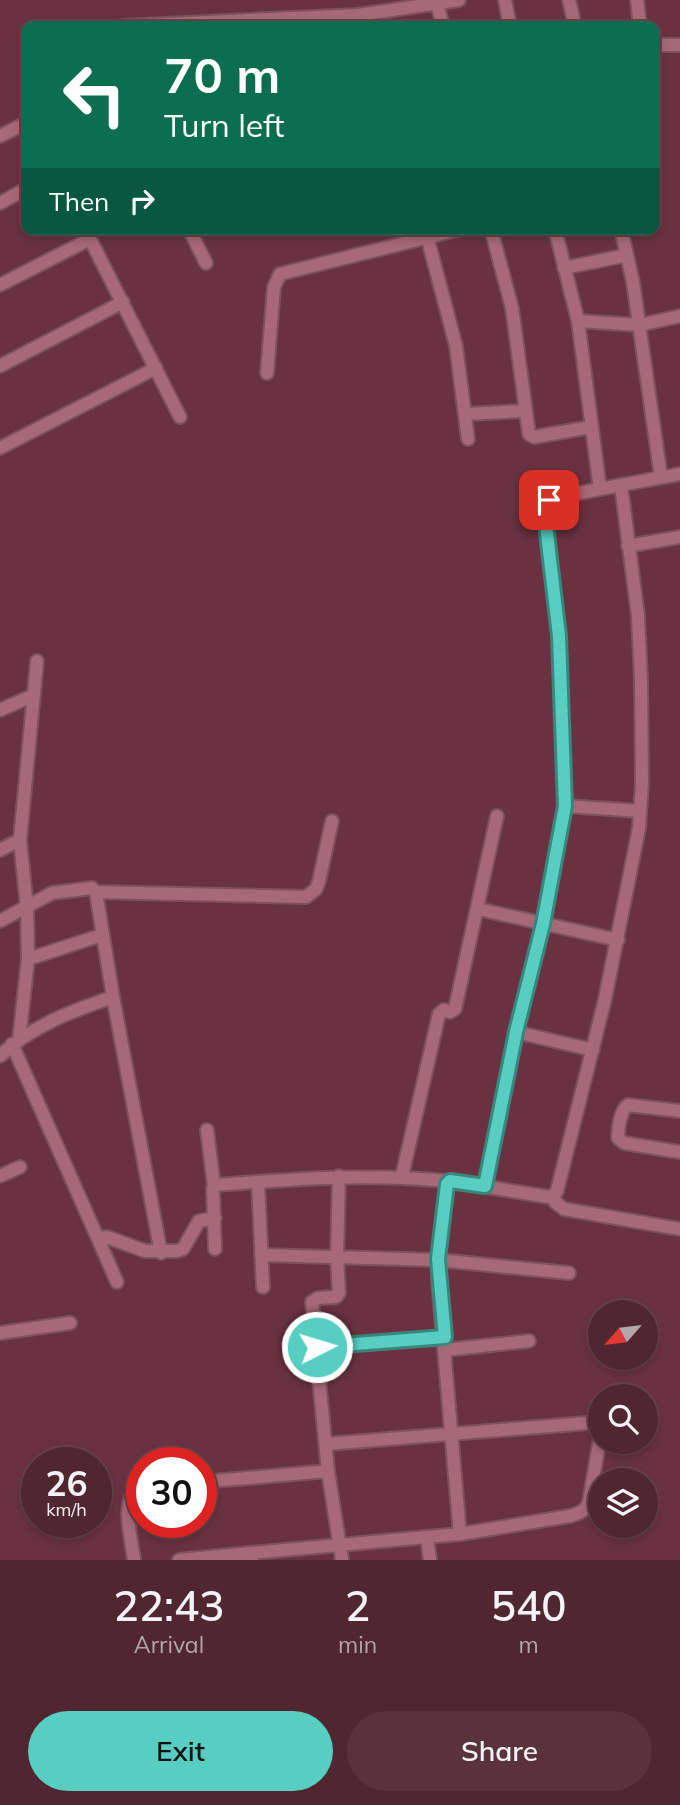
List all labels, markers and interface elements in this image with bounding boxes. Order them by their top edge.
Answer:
text: 70 m [164,44,280,105]
icon: left [49,49,140,140]
text: Turn left [164,105,284,145]
icon: right [123,182,161,220]
text: Then [49,185,109,218]
pin [519,470,579,530]
icon: arrive [530,481,568,519]
north arrow [588,1300,658,1370]
map controls [588,1300,658,1538]
position arrow [280,1310,354,1384]
button: search [588,1384,658,1454]
speed limit sign: 30 [126,1447,217,1538]
text: 26 [45,1461,88,1505]
button: layers [588,1468,658,1538]
text: km/h [46,1498,87,1521]
text: 22:43 [114,1579,224,1632]
text: 2 [345,1579,370,1632]
text: 540 [491,1579,566,1632]
text: Arrival [134,1630,204,1659]
text: min [338,1630,377,1659]
text: m [518,1630,539,1659]
button: Exit [28,1711,333,1791]
button: Share [347,1711,652,1791]

